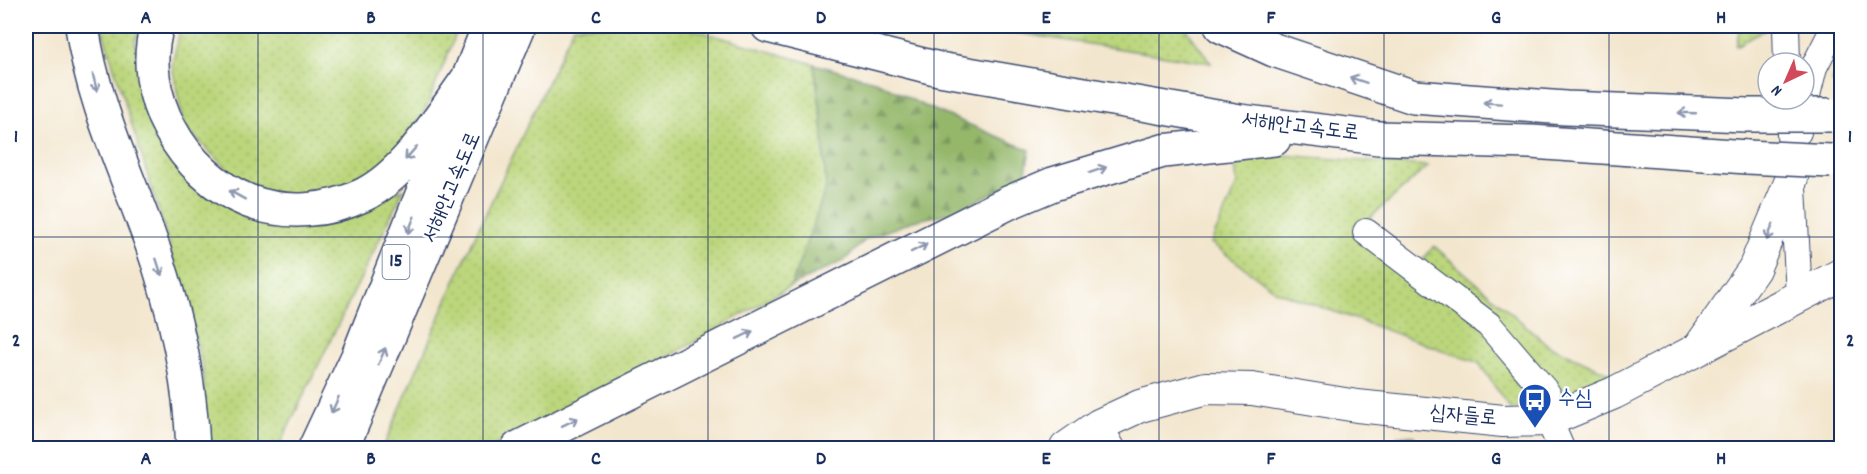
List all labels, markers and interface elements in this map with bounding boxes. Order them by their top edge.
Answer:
text: A [141,5,152,33]
text: B [366,5,376,33]
text: C [591,5,601,33]
text: D [816,5,827,33]
text: E [1041,5,1051,33]
text: F [1267,5,1277,33]
text: G [1491,5,1501,33]
text: H [1716,5,1726,33]
north arrow [1756,51,1816,111]
one-way arrow [89,73,101,92]
one-way arrow [1349,74,1368,85]
text: N [1766,79,1788,101]
one-way arrow [1483,97,1503,108]
street label: 서해안고속도로 [1239,106,1361,150]
one-way arrow [1678,107,1698,118]
text: 1 [14,124,18,152]
text: 1 [1848,124,1852,152]
street label: 서해안고속도로 [416,128,490,248]
one-way arrow [404,145,418,160]
one-way arrow [1088,163,1107,174]
one-way arrow [229,189,246,201]
one-way arrow [405,215,416,234]
one-way arrow [1764,223,1775,241]
one-way arrow [910,241,928,253]
road number: 15 [382,245,410,279]
one-way arrow [154,257,165,276]
text: 2 [12,328,20,356]
one-way arrow [735,328,753,340]
text: 2 [1846,328,1854,356]
one-way arrow [377,348,388,366]
bus stop icon: 수심 [1517,382,1553,429]
place label: 수심 [1558,385,1592,415]
one-way arrow [329,395,341,413]
street label: 십자들로 [1428,399,1498,435]
one-way arrow [561,415,579,427]
text: A [141,446,152,474]
text: B [366,446,376,474]
text: C [591,446,601,474]
text: D [816,446,827,474]
text: E [1041,446,1051,474]
text: F [1267,446,1277,474]
text: G [1491,446,1501,474]
text: H [1716,446,1726,474]

